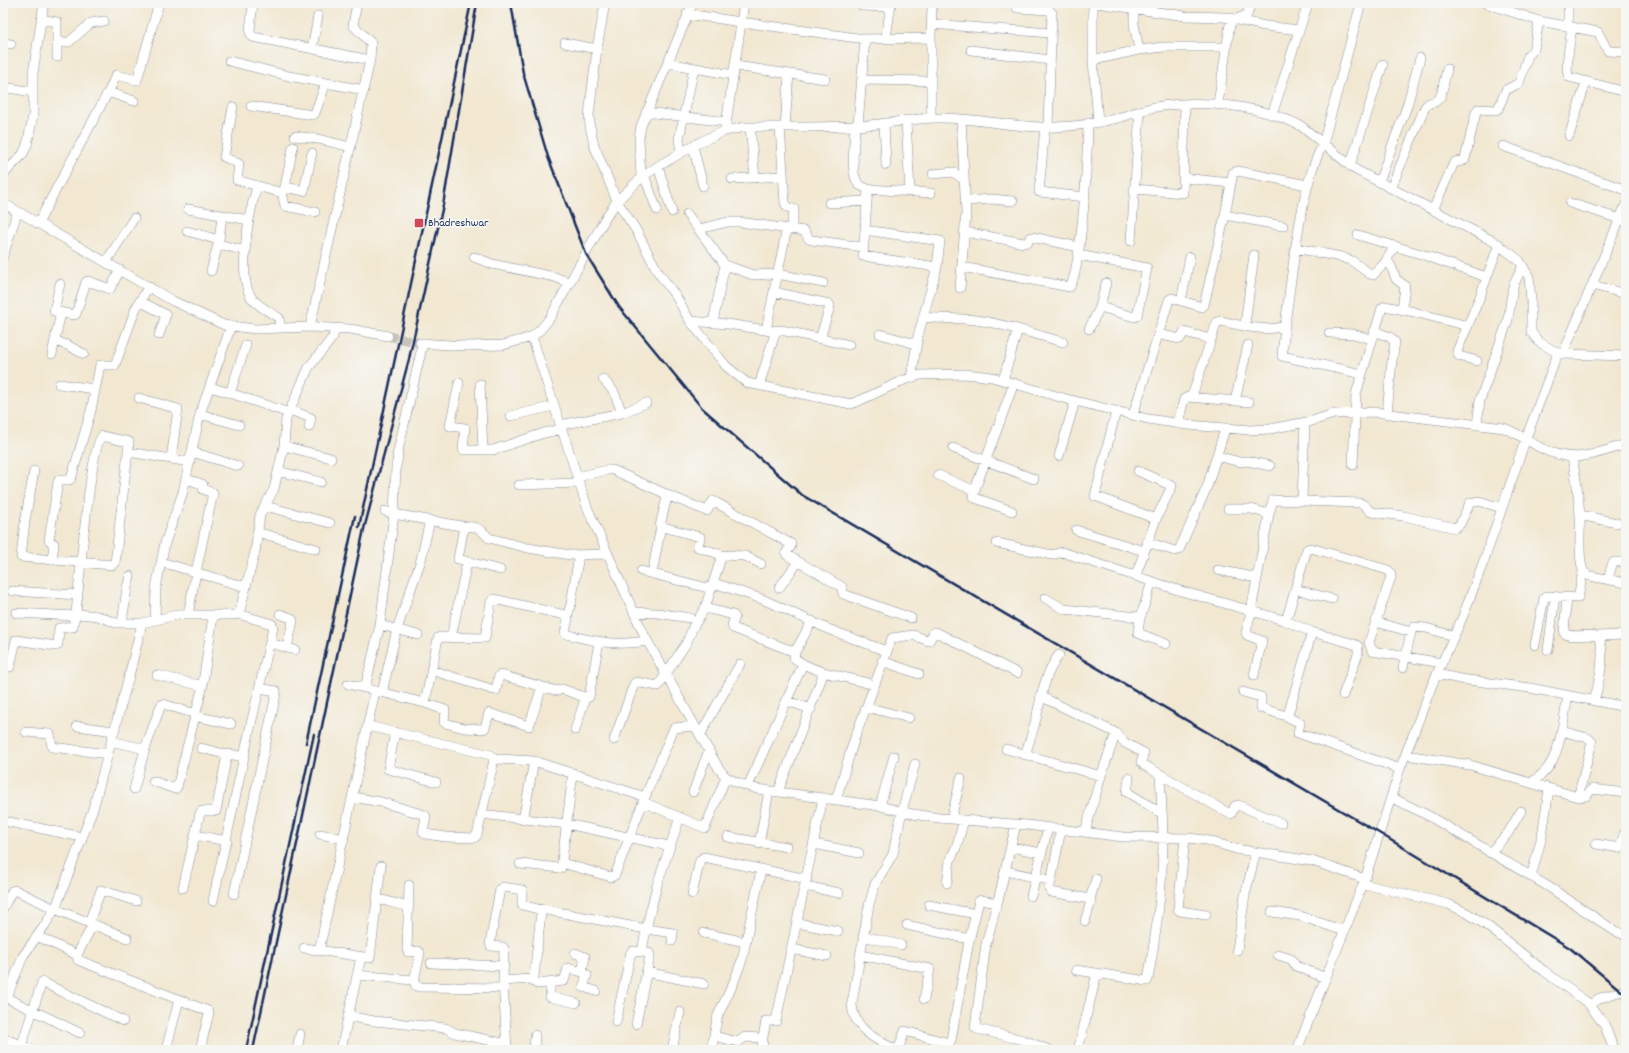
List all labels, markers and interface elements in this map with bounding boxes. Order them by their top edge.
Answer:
place label: Bhadreshwar [428,215,489,232]
marker: Bhadreshwar [413,217,425,229]

